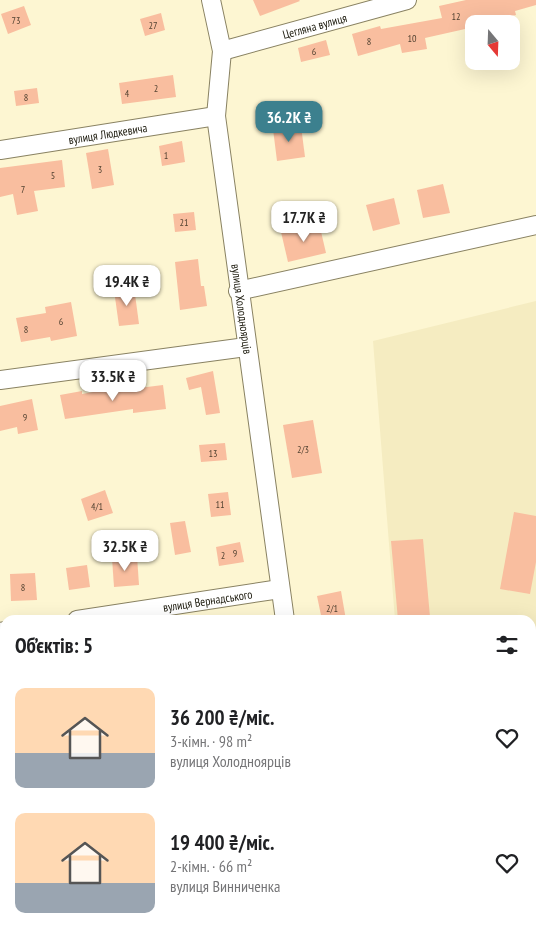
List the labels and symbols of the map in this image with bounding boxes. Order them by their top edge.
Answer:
street label: Цегляна вулиця [281,9,349,42]
house number: 12 [452,10,461,23]
house number: 73 [12,14,21,27]
north arrow [465,15,520,70]
house number: 27 [149,19,158,32]
house number: 10 [408,32,417,45]
house number: 8 [367,35,371,48]
house number: 6 [312,45,317,58]
house number: 2 [154,82,158,95]
house number: 4 [125,87,130,100]
house number: 8 [24,91,28,104]
pin: 36.2K ₴ [243,100,335,143]
street label: вулиця Людкевича [67,119,148,147]
house number: 1 [164,149,168,162]
house number: 3 [98,163,102,176]
house number: 5 [51,169,55,182]
house number: 7 [21,183,25,196]
pin: 17.7K ₴ [258,200,350,243]
house number: 21 [180,216,189,229]
street label: вулиця Холодноярців [229,263,256,355]
pin: 19.4K ₴ [81,264,173,307]
house number: 6 [59,315,64,328]
house number: 8 [24,323,28,336]
pin: 33.5K ₴ [67,360,159,402]
house number: 9 [23,411,27,424]
house number: 2/3 [297,443,309,456]
house number: 13 [209,447,218,460]
house number: 11 [216,498,225,511]
house number: 4/1 [91,500,103,513]
pin: 32.5K ₴ [79,530,171,572]
house number: 9 [233,547,237,560]
house number: 2 [221,549,225,562]
house number: 8 [21,581,25,594]
street label: вулиця Вернадського [162,586,253,614]
house number: 2/1 [326,602,338,615]

